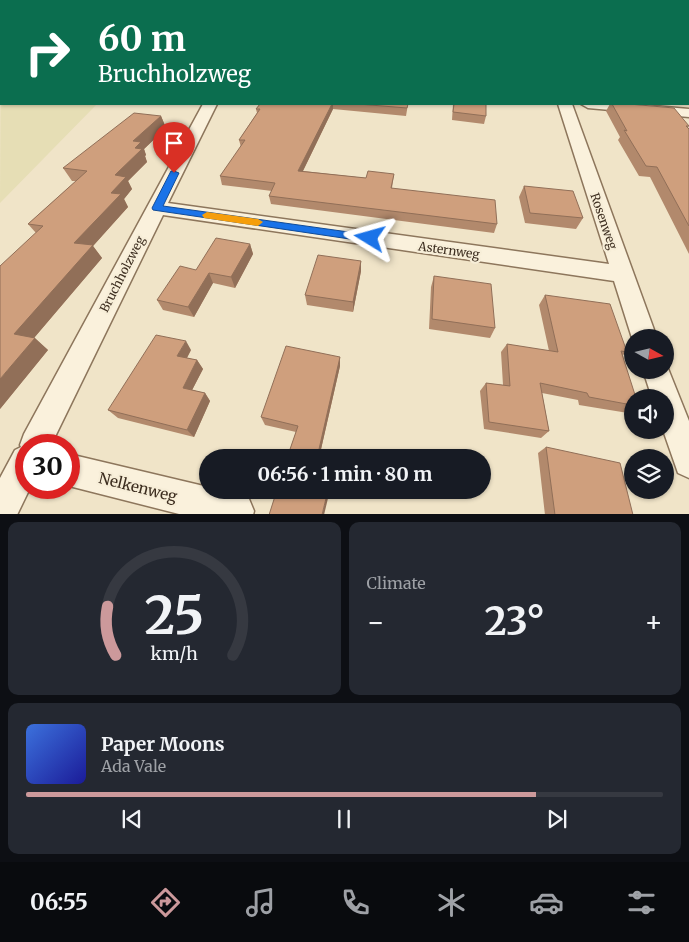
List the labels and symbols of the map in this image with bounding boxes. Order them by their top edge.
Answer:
pin [153,122,195,173]
street label: Rosenweg [587,191,621,252]
position arrow [343,211,395,263]
street label: Bruchholzweg [96,233,148,315]
street label: Asternweg [416,238,481,262]
north arrow [624,329,674,379]
speed limit sign: 30 [15,434,80,499]
street label: Nelkenweg [97,468,179,506]

